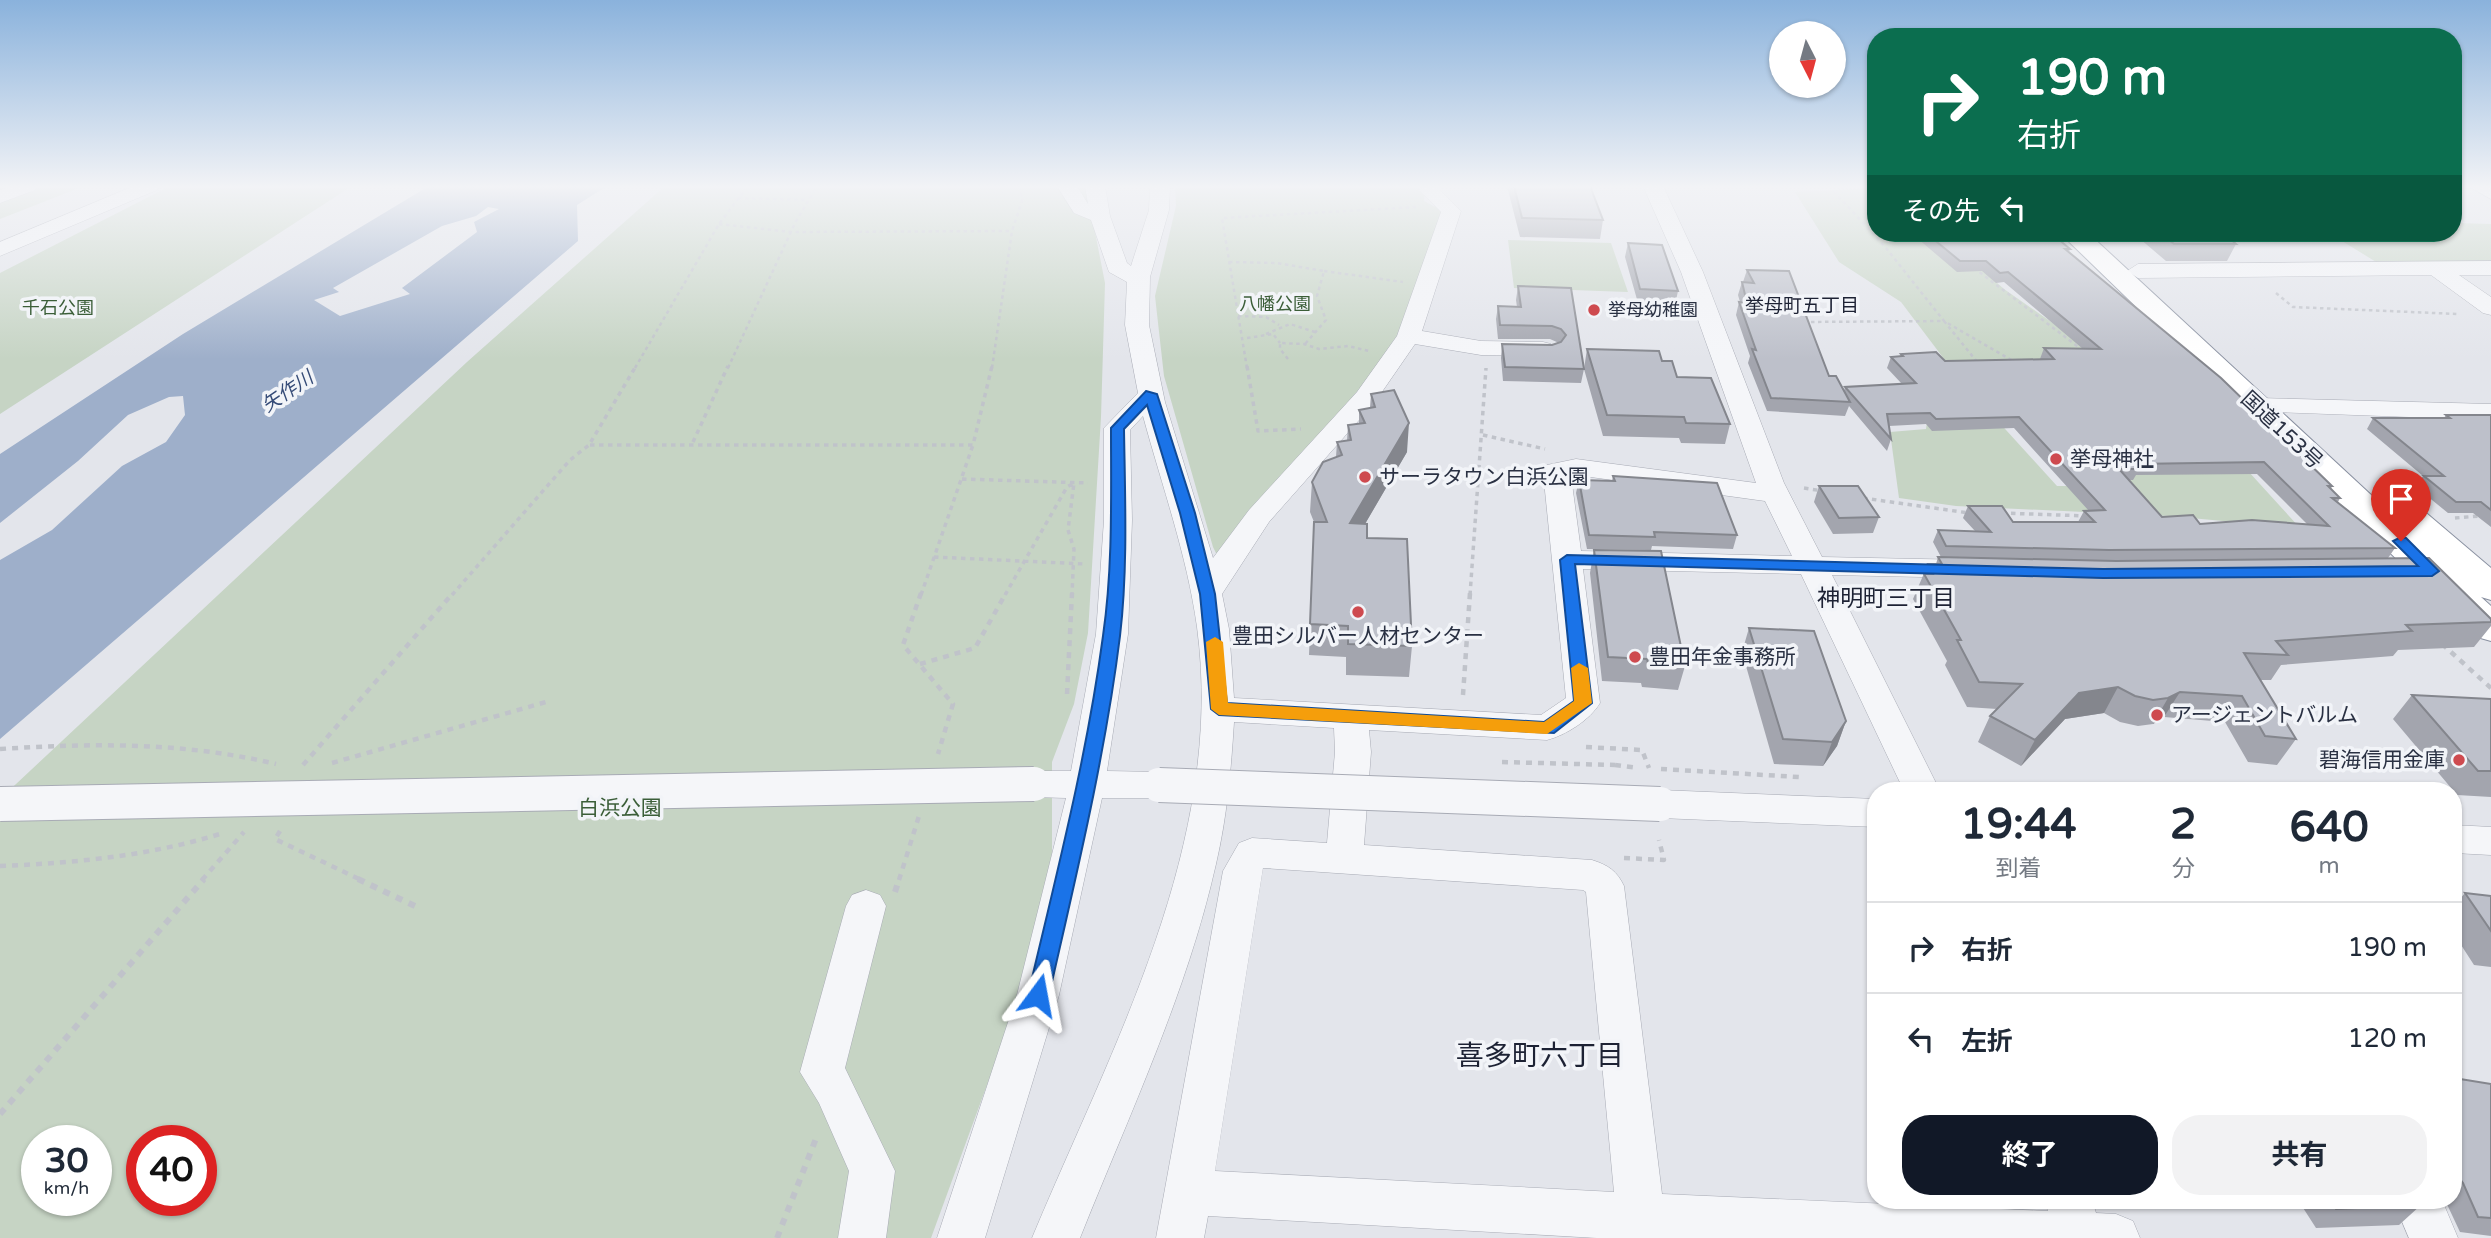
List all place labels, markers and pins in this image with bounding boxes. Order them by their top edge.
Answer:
place label: 挙母幼稚園 [1608,299,1698,321]
marker: 挙母幼稚園 [1586,302,1602,318]
place label: 挙母神社 [2070,447,2154,472]
marker: 挙母神社 [2048,451,2064,467]
place label: サーラタウン白浜公園 [1379,465,1589,490]
marker: サーラタウン白浜公園 [1357,469,1373,485]
pin [2371,469,2431,541]
marker: 豊田シルバー人材センター [1350,604,1366,620]
place label: 豊田シルバー人材センター [1232,624,1484,649]
place label: 豊田年金事務所 [1649,645,1796,670]
marker: 豊田年金事務所 [1627,649,1643,665]
place label: アージェントバルム [2171,703,2358,728]
marker: アージェントバルム [2149,707,2165,723]
place label: 碧海信用金庫 [2319,748,2445,773]
marker: 碧海信用金庫 [2451,752,2467,768]

